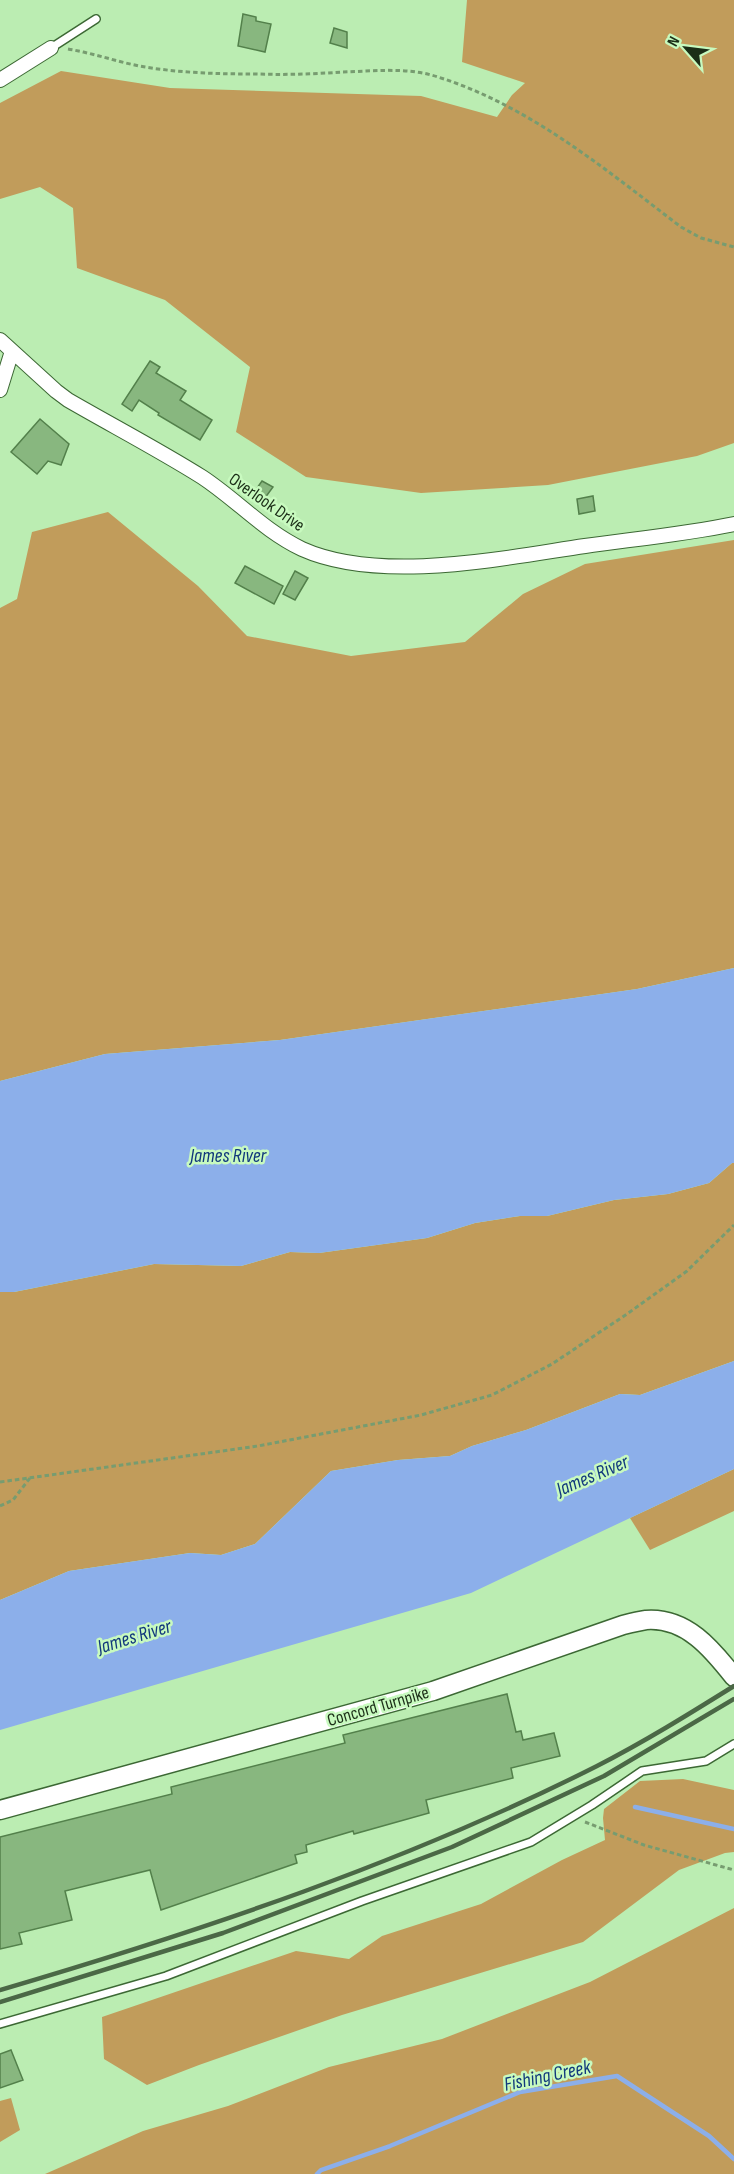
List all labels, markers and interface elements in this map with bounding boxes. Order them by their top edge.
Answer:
north arrow [656,18,716,78]
text: N [664,33,684,50]
street label: Overlook Drive [225,469,309,536]
water label: James River [189,1144,267,1168]
water label: James River [552,1449,633,1502]
water label: James River [93,1614,176,1660]
street label: Concord Turnpike [325,1682,431,1731]
water label: Fishing Creek [502,2055,593,2097]

